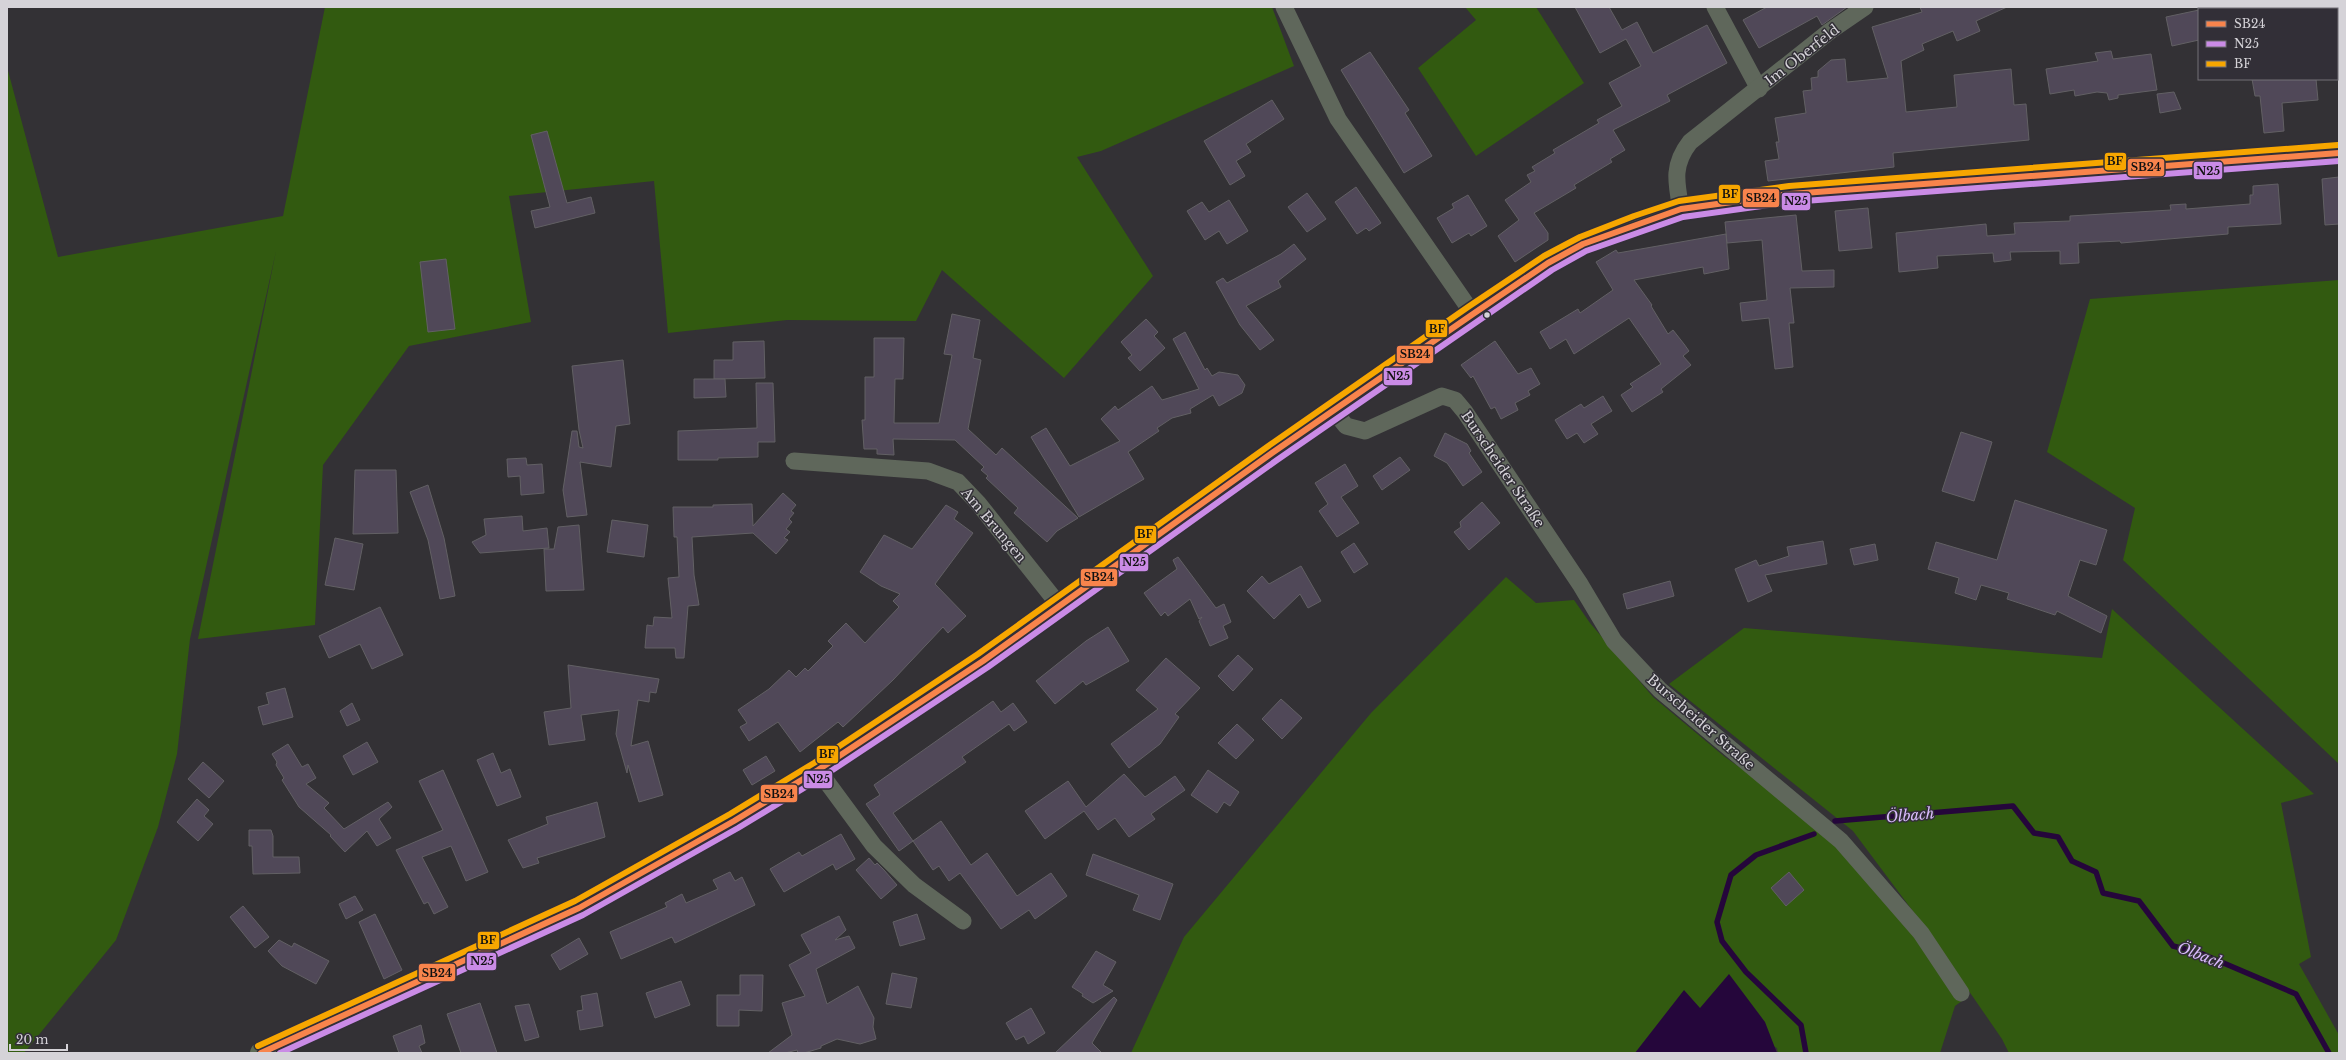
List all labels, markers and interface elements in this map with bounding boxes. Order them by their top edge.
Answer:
legend [2198,8,2338,80]
text: SB24 [2234,16,2265,31]
street label: Im Oberfeld [1761,20,1843,90]
text: N25 [2234,36,2259,51]
text: BF [2234,56,2251,71]
line badge: BF [2104,152,2127,171]
text: BF [2107,154,2124,168]
line badge: SB24 [2127,158,2165,177]
text: SB24 [2131,160,2161,174]
line badge: N25 [2193,161,2223,180]
text: N25 [2196,164,2220,178]
line badge: BF [1718,184,1741,204]
text: BF [1722,187,1739,201]
line badge: SB24 [1742,188,1780,208]
text: SB24 [1746,191,1776,205]
line badge: N25 [1781,192,1811,211]
text: N25 [1784,194,1808,208]
unlabelled marker [1482,310,1492,320]
line badge: BF [1425,319,1448,338]
text: BF [1429,322,1446,336]
line badge: SB24 [1396,345,1434,364]
text: SB24 [1400,347,1430,361]
line badge: N25 [1383,367,1413,386]
text: N25 [1386,369,1410,383]
street label: Burscheider Straße [1457,407,1549,531]
street label: Am Brungen [957,483,1031,566]
line badge: BF [1134,525,1157,544]
text: BF [1137,527,1154,541]
line badge: N25 [1119,553,1149,572]
text: N25 [1122,555,1146,569]
line badge: SB24 [1080,568,1118,587]
text: SB24 [1084,570,1114,584]
street label: Burscheider Straße [1643,670,1759,774]
line badge: BF [816,745,839,764]
text: BF [819,747,836,761]
line badge: N25 [803,770,833,789]
text: N25 [806,772,830,786]
line badge: SB24 [760,784,798,803]
text: SB24 [764,787,794,801]
water label: Ölbach [1885,803,1935,827]
line badge: BF [477,931,500,950]
text: BF [480,933,497,947]
water label: Ölbach [2175,937,2227,973]
line badge: N25 [466,952,497,971]
text: N25 [470,954,494,968]
line badge: SB24 [418,963,456,982]
text: SB24 [422,966,452,980]
scale bar [10,1026,67,1052]
text: 20 m [16,1032,48,1047]

